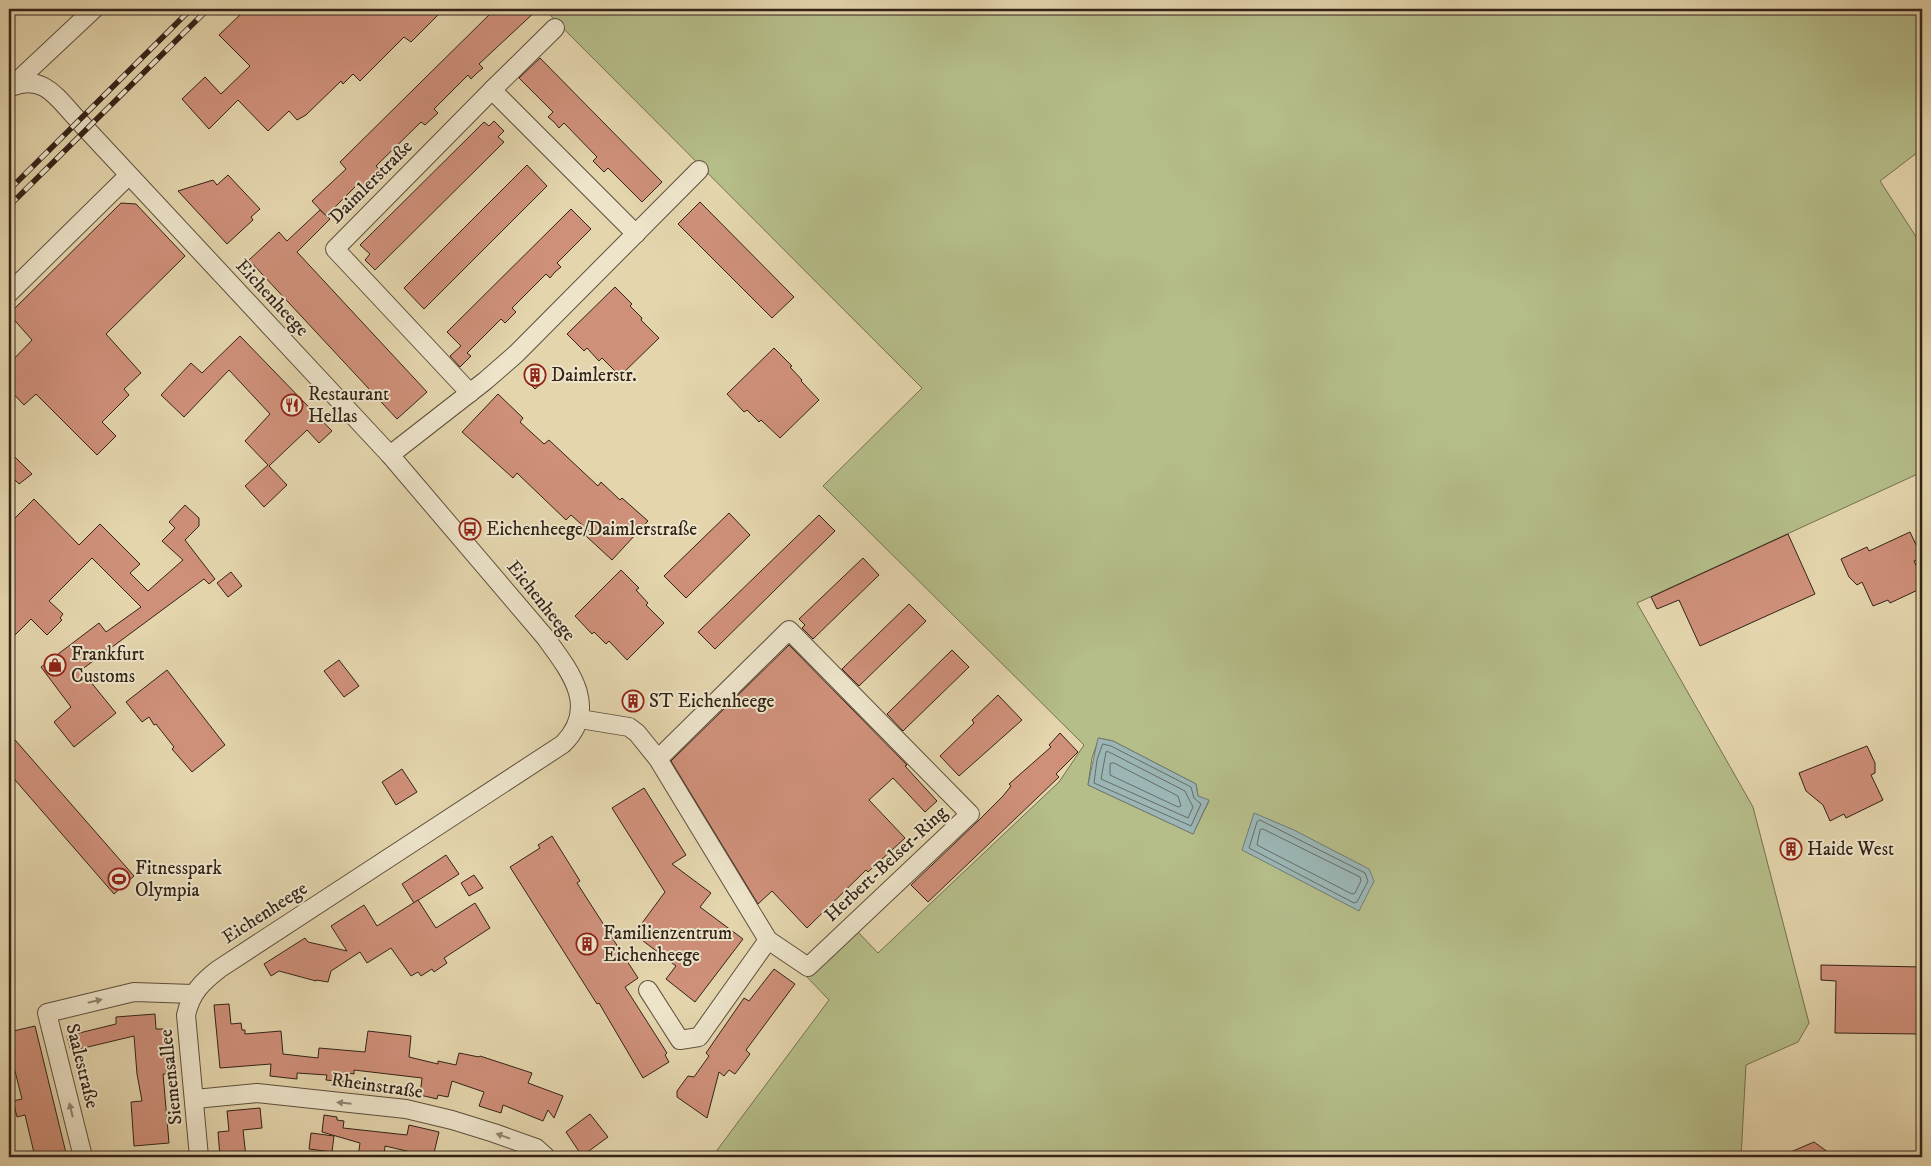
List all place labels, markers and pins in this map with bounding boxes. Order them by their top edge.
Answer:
building icon: Daimlerstr. [523,363,547,387]
place label: Daimlerstr. [551,364,637,387]
place label: Restaurant Hellas [308,383,389,428]
restaurant icon: Restaurant Hellas [280,393,304,417]
bus stop icon: Eichenheege/Daimlerstraße [458,517,482,541]
place label: Eichenheege/Daimlerstraße [486,518,697,541]
place label: Frankfurt Customs [71,643,145,688]
shop icon: Frankfurt Customs [43,653,67,677]
building icon: ST Eichenheege [621,689,645,713]
place label: ST Eichenheege [649,690,775,713]
building icon: Haide West [1779,837,1803,861]
place label: Haide West [1807,838,1894,861]
place label: Fitnesspark Olympia [135,857,223,902]
sports icon: Fitnesspark Olympia [107,867,131,891]
place label: Familienzentrum Eichenheege [603,922,732,967]
building icon: Familienzentrum Eichenheege [575,932,599,956]

